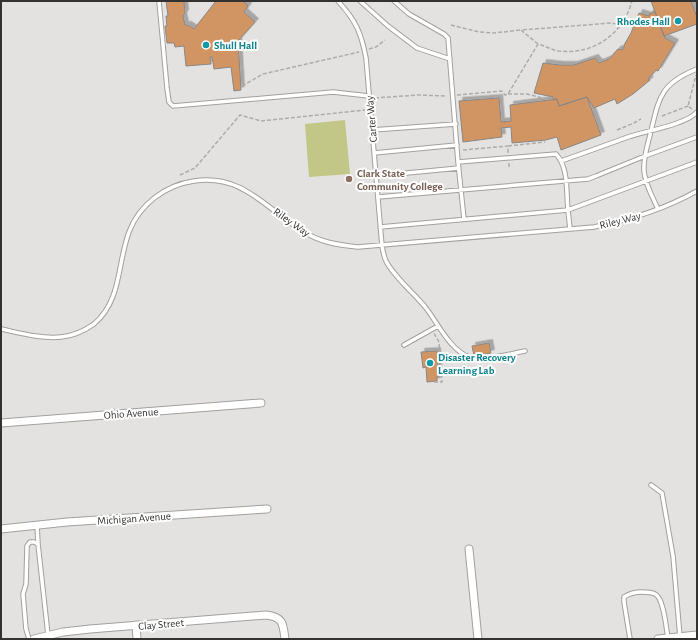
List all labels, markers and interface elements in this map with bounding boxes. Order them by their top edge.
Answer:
place label: Rhodes Hall [617,16,670,27]
marker: Rhodes Hall [673,16,683,26]
marker: Shull Hall [201,40,211,50]
place label: Shull Hall [214,40,257,51]
street label: Carter Way [364,95,379,143]
place label: Clark State Community College [357,168,443,192]
marker: Clark State Community College [344,174,354,184]
street label: Riley Way [271,206,312,239]
street label: Riley Way [598,210,642,231]
place label: Disaster Recovery Learning Lab [438,352,516,376]
marker: Disaster Recovery Learning Lab [425,358,435,368]
street label: Ohio Avenue [103,406,159,421]
street label: Michigan Avenue [97,510,171,527]
street label: Clay Street [138,617,185,632]

